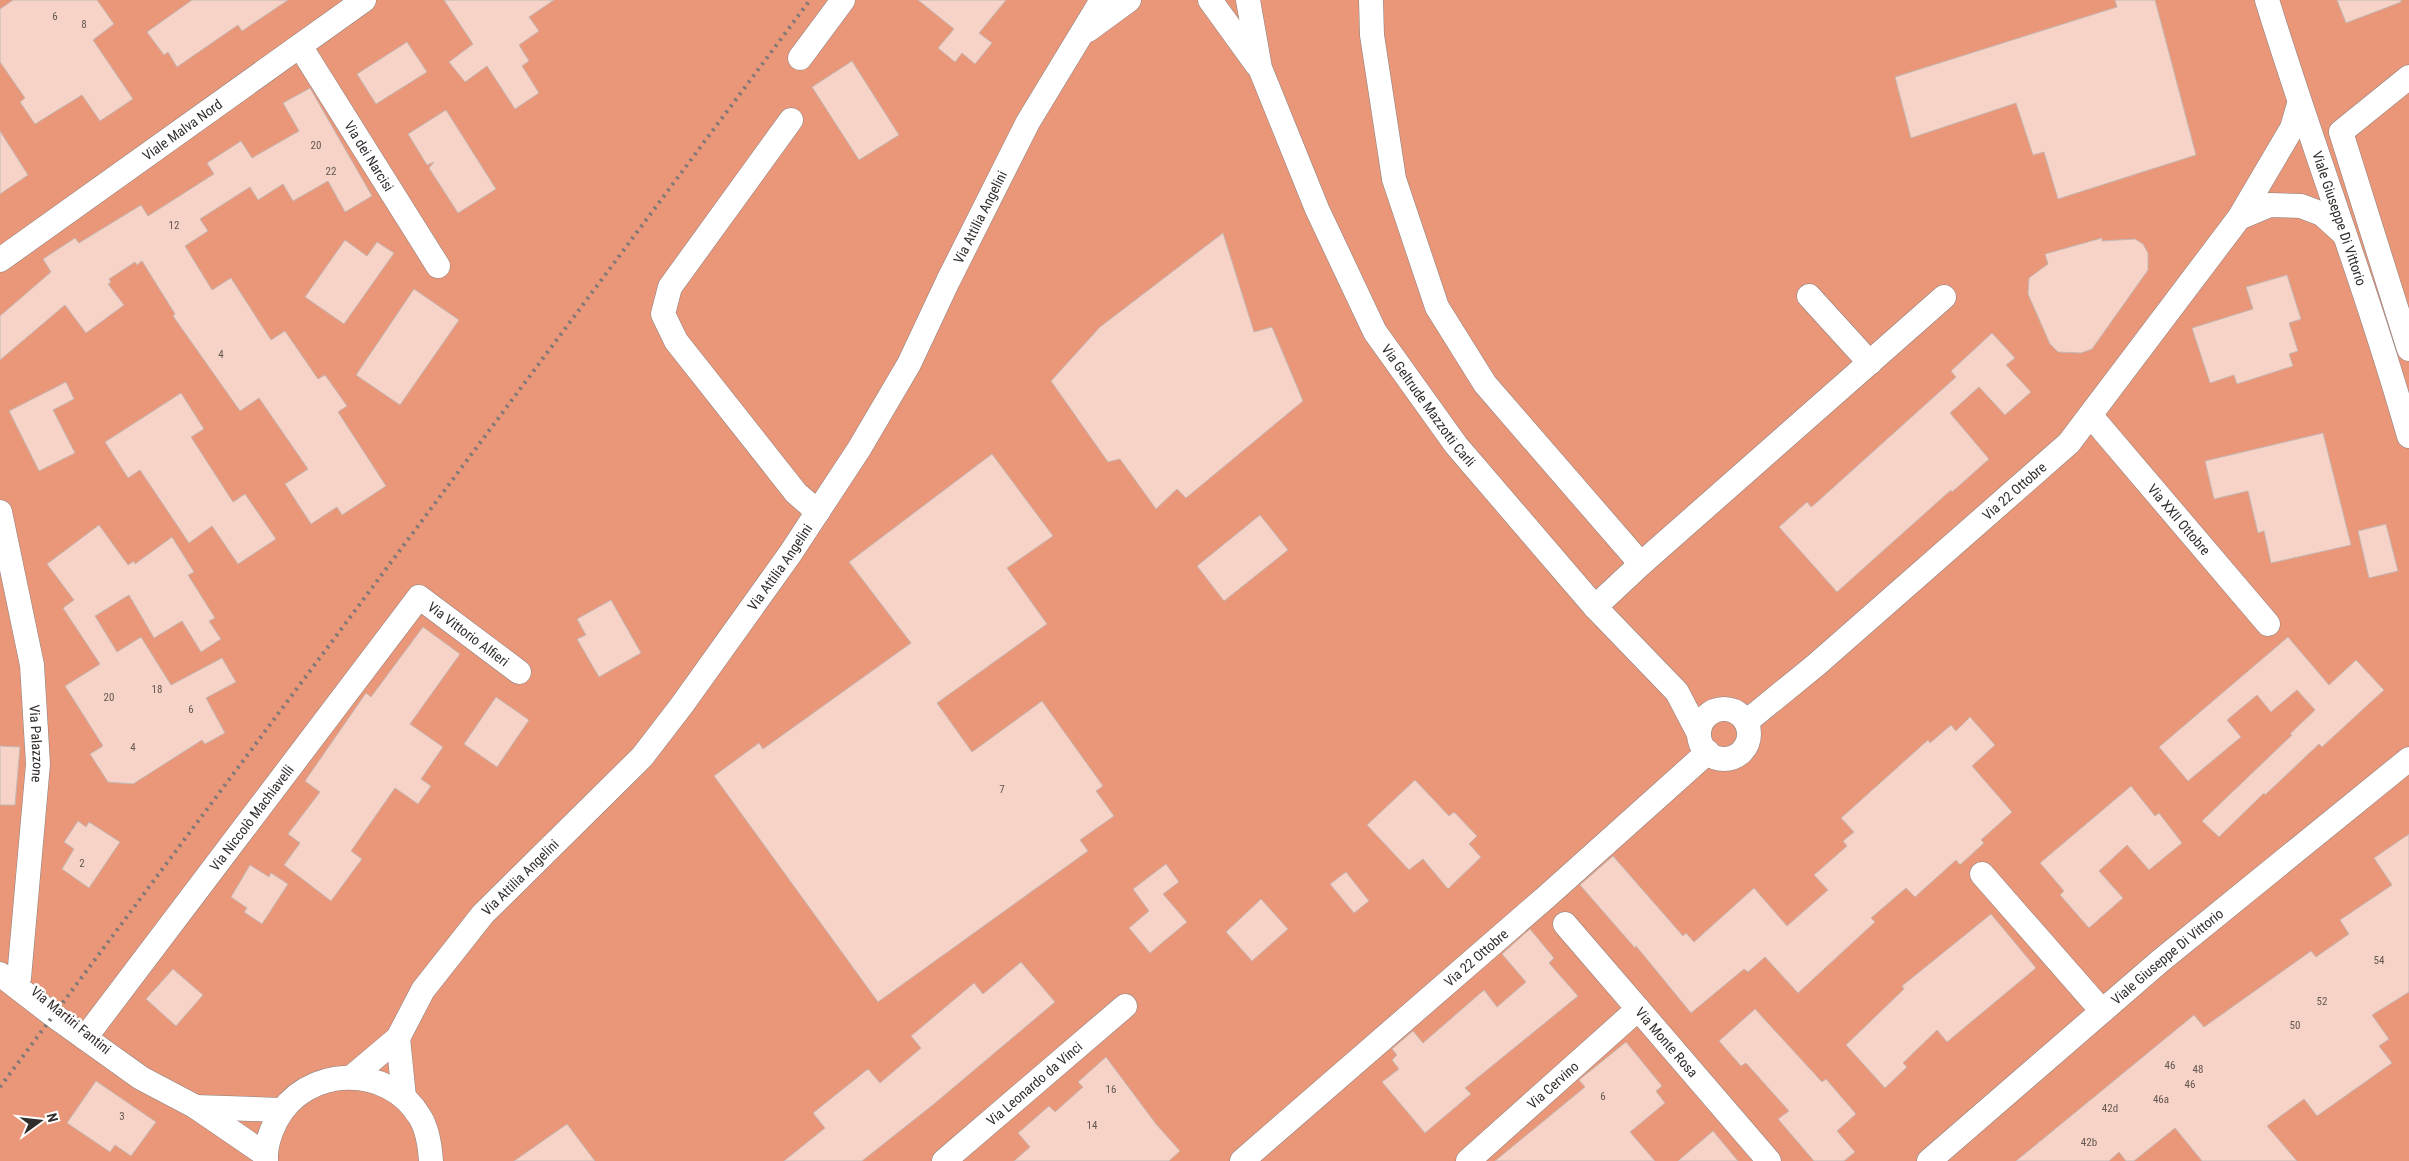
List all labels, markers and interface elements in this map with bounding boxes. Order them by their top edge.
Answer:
house number: 6 [52,10,58,23]
house number: 8 [81,18,87,31]
street label: Viale Malva Nord [139,96,225,164]
street label: Via dei Narcisi [341,118,397,194]
house number: 20 [311,139,321,152]
street label: Viale Giuseppe Di Vittorio [2309,149,2369,288]
house number: 22 [326,165,336,178]
street label: Via Attilia Angelini [950,168,1010,266]
house number: 12 [169,219,179,232]
street label: Via Geltrude Mazzotti Carli [1378,341,1479,470]
house number: 4 [218,348,224,361]
street label: Via 22 Ottobre [1979,459,2050,523]
street label: Via XXII Ottobre [2145,481,2214,559]
street label: Via Attilia Angelini [744,521,816,613]
street label: Via Vittorio Alfieri [425,599,512,670]
house number: 18 [152,683,162,696]
house number: 20 [104,691,114,704]
house number: 6 [188,703,194,716]
street label: Via Palazzone [26,704,46,784]
house number: 4 [130,741,136,754]
street label: Via Niccolò Machiavelli [206,762,297,874]
house number: 7 [999,783,1005,796]
street label: Via Attilia Angelini [478,836,562,919]
house number: 2 [79,857,85,870]
street label: Viale Giuseppe Di Vittorio [2108,905,2226,1008]
street label: Via 22 Ottobre [1441,925,1512,990]
house number: 54 [2374,954,2385,967]
street label: Via Martiri Fantini [28,983,114,1057]
house number: 52 [2317,995,2327,1008]
street label: Via Monte Rosa [1632,1004,1701,1080]
house number: 50 [2290,1019,2300,1032]
street label: Via Leonardo da Vinci [983,1038,1085,1129]
street label: Via Cervino [1524,1058,1582,1112]
house number: 46 [2165,1059,2175,1072]
house number: 48 [2193,1063,2203,1076]
house number: 46 [2185,1078,2195,1091]
house number: 16 [1106,1083,1116,1096]
house number: 6 [1600,1090,1606,1103]
house number: 46a [2153,1093,2169,1106]
north arrow [15,1096,65,1146]
house number: 42d [2102,1102,2118,1115]
house number: 3 [119,1110,125,1123]
text: N [44,1111,61,1124]
house number: 14 [1087,1119,1098,1132]
house number: 42b [2081,1136,2097,1149]

